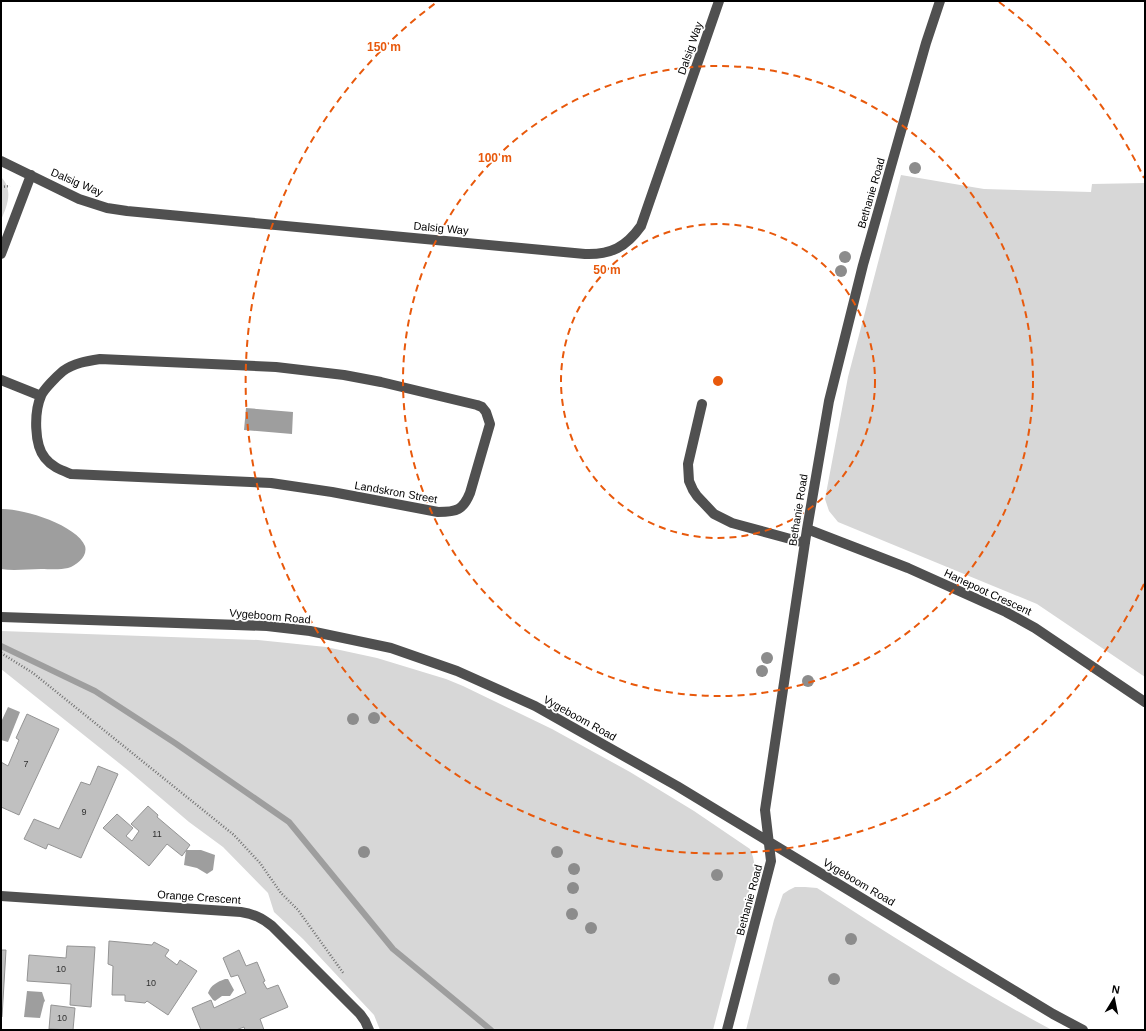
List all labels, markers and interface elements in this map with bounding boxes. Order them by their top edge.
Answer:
street label: Dalsig Way [675,19,705,76]
text: 150 m [367,40,401,54]
text: 100 m [478,151,512,165]
street label: Bethanie Road [855,156,887,230]
street label: Dalsig Way [49,166,105,199]
street label: Dalsig Way [413,220,470,236]
text: 50 m [593,263,621,277]
centre of rings [711,374,725,388]
street label: Bethanie Road [786,473,810,547]
street label: Landskron Street [354,479,438,505]
street label: Hanepoot Crescent [943,567,1033,617]
street label: Vygeboom Road [229,606,311,626]
street label: Vygeboom Road [541,693,619,743]
house number: 7 [23,759,29,769]
house number: 9 [81,807,87,817]
house number: 11 [152,829,162,839]
street label: Vygeboom Road [821,856,897,908]
street label: Bethanie Road [734,863,764,937]
street label: Orange Crescent [157,888,241,906]
house number: 10 [56,964,66,974]
house number: 10 [146,978,156,988]
north arrow [1094,979,1134,1019]
text: N [1111,983,1121,996]
house number: 10 [57,1013,67,1023]

